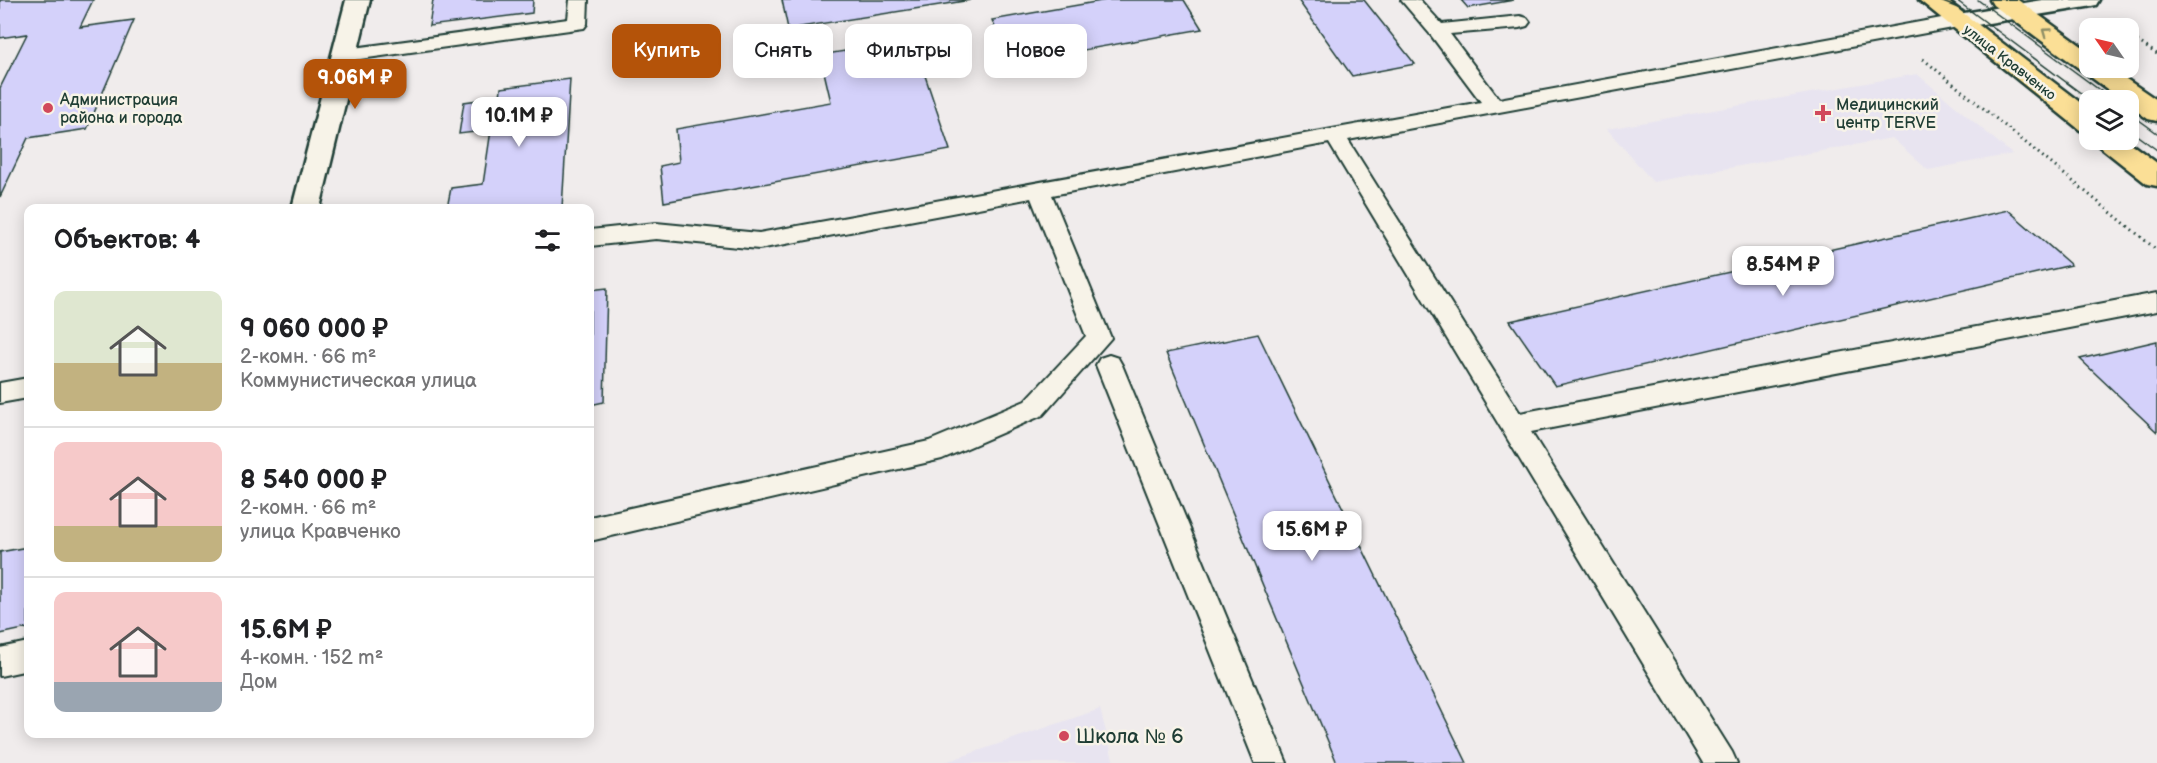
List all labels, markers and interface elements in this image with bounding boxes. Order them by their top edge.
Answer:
north arrow [2079,18,2139,78]
map controls [2079,18,2139,150]
street label: улица Кравченко [1960,21,2059,104]
chip: Купить [612,24,721,78]
chip: Снять [733,24,833,78]
chip: Фильтры [845,24,972,78]
chip: Новое [984,24,1087,78]
one-way arrow [2041,28,2052,39]
pin: 9.06M ₽ [300,59,410,110]
text: 9.06M ₽ [318,66,392,90]
button: layers [2079,90,2139,150]
place label: Администрация района и города [59,91,183,128]
place label: Медицинский центр TERVE [1836,96,1939,133]
pin: 10.1M ₽ [464,97,574,148]
marker: Администрация района и города [41,101,55,115]
text: 10.1M ₽ [485,104,553,128]
marker: Медицинский центр TERVE [1814,104,1832,122]
icon: filters [531,224,564,257]
text: Объектов: 4 [54,225,200,256]
pin: 8.54M ₽ [1728,246,1838,297]
text: 8.54M ₽ [1746,253,1820,277]
text: 9 060 000 ₽ [240,314,388,345]
icon: home [102,315,174,387]
text: 2-комн. · 66 m² [240,345,376,369]
text: Коммунистическая улица [240,369,477,393]
text: 8 540 000 ₽ [240,465,387,496]
icon: home [102,466,174,538]
text: 2-комн. · 66 m² [240,496,376,520]
pin: 15.6M ₽ [1257,511,1367,562]
text: 15.6M ₽ [1277,518,1347,542]
text: улица Кравченко [240,520,401,544]
text: 15.6M ₽ [240,615,332,646]
icon: home [102,616,174,688]
text: 4-комн. · 152 m² [240,646,383,670]
text: Дом [240,670,278,694]
place label: Школа № 6 [1076,725,1184,749]
marker: Школа № 6 [1057,729,1071,743]

